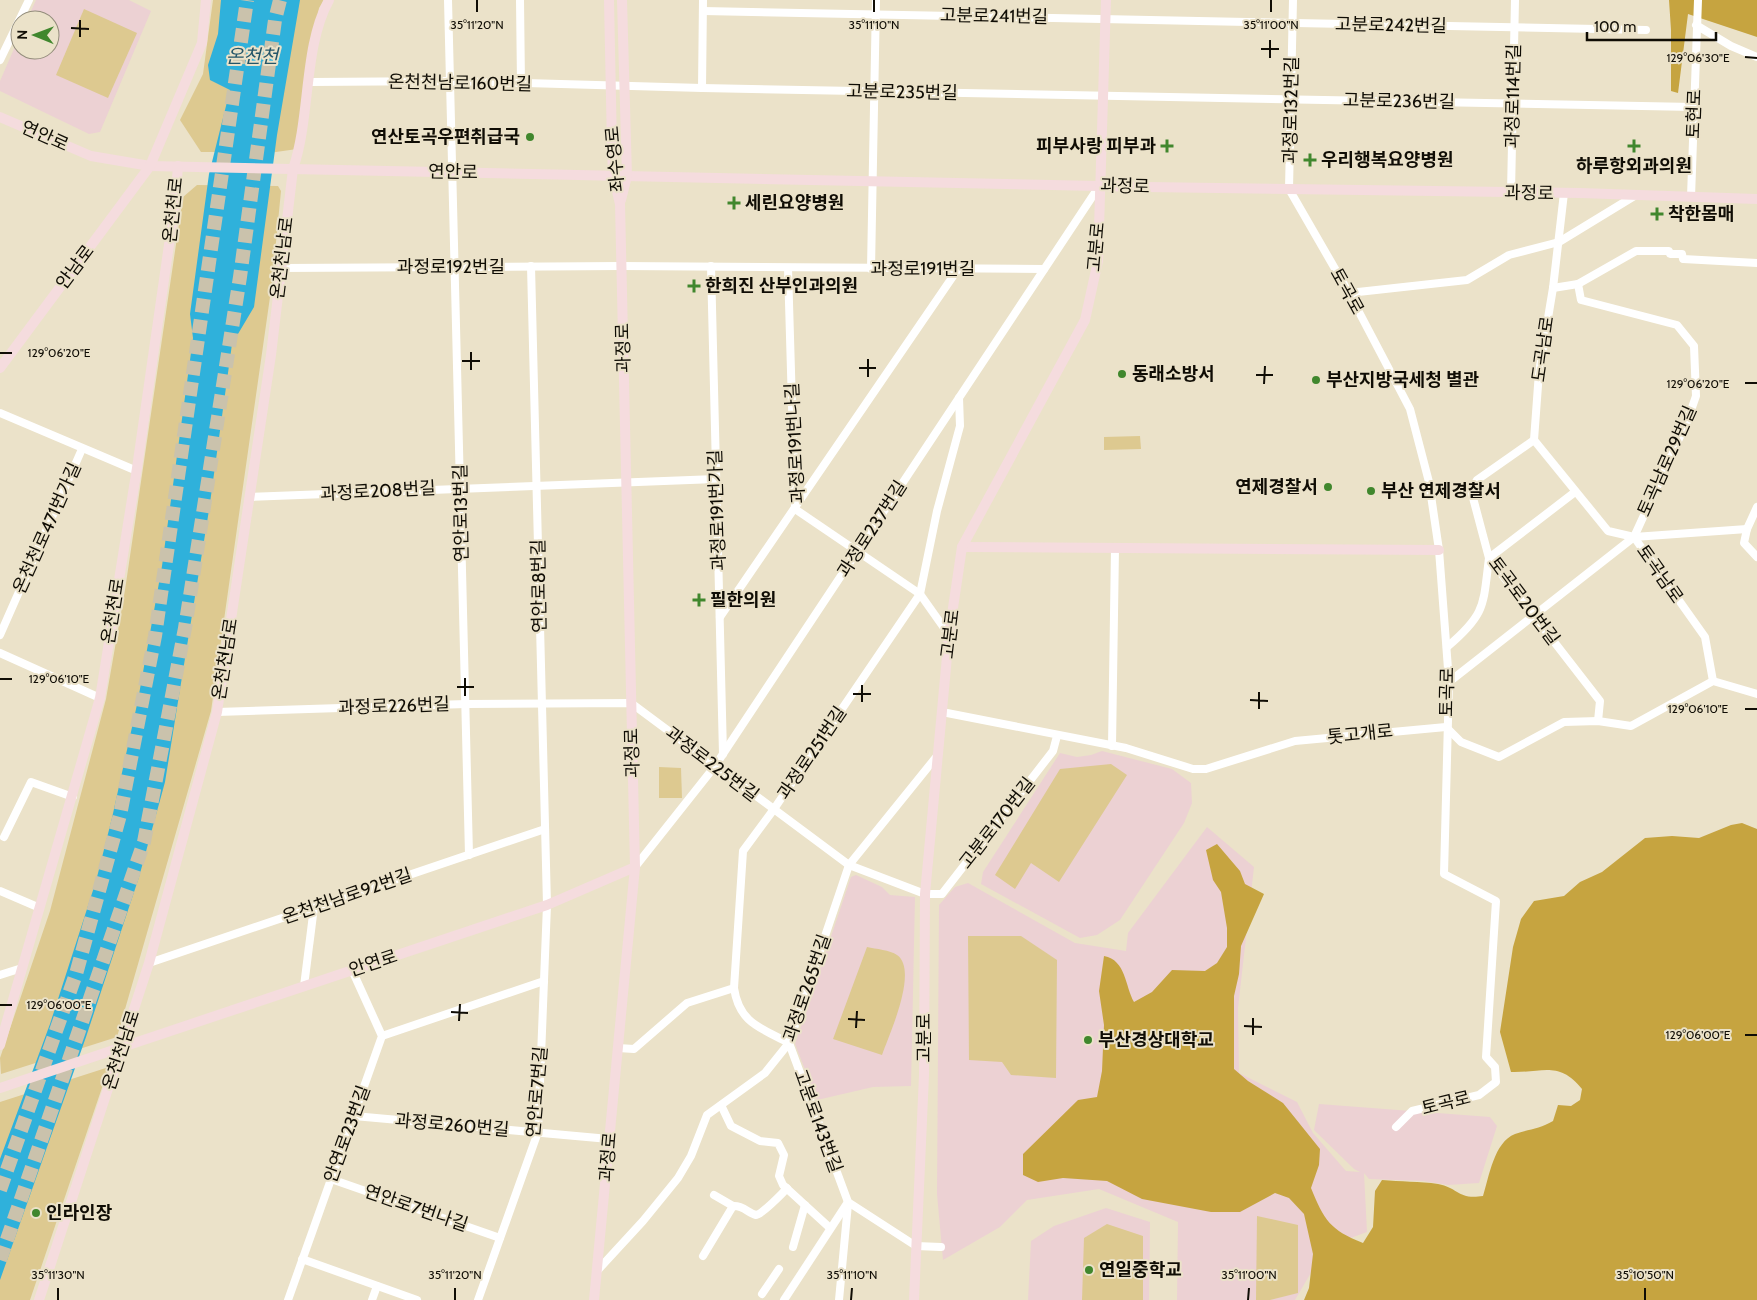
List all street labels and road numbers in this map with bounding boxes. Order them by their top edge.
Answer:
street label: 고분로241번길 [940,4,1048,28]
street label: 고분로242번길 [1335,13,1447,37]
street label: 과정로114번길 [1501,43,1525,149]
street label: 과정로132번길 [1279,56,1303,164]
street label: 온천천남로160번길 [388,71,532,95]
street label: 고분로235번길 [846,80,958,104]
street label: 고분로236번길 [1343,89,1455,113]
street label: 토현로 [1682,89,1706,139]
street label: 연안로 [18,116,72,156]
street label: 좌수영로 [601,125,629,193]
street label: 연안로 [428,161,478,183]
street label: 과정로 [1100,174,1150,198]
street label: 온천천로 [159,176,187,244]
street label: 과정로 [1504,182,1554,204]
street label: 온천천남로 [266,216,298,300]
street label: 고분로 [1083,221,1109,273]
street label: 안남로 [51,241,99,293]
street label: 과정로192번길 [397,256,505,278]
street label: 과정로191번길 [871,258,975,280]
street label: 토곡로 [1325,264,1369,318]
street label: 도곡남로 [1527,315,1559,383]
street label: 과정로 [612,323,634,373]
street label: 과정로191번나길 [781,382,809,504]
street label: 토곡남로29번길 [1633,402,1701,520]
street label: 과정로191번가길 [704,449,730,571]
street label: 온천천로471번가길 [8,459,86,597]
street label: 연안로13번길 [449,464,473,562]
street label: 과정로237번길 [833,476,911,582]
street label: 과정로208번길 [320,477,436,505]
street label: 연안로8번길 [527,539,551,633]
street label: 토곡남로 [1632,541,1688,607]
street label: 토곡로20번길 [1484,553,1564,649]
street label: 온천천로 [97,577,129,645]
street label: 고분로 [936,608,964,660]
street label: 온천천남로 [208,616,242,702]
street label: 토곡로 [1436,667,1458,717]
street label: 과정로226번길 [338,693,450,719]
street label: 과정로251번길 [773,702,851,804]
street label: 톳고개로 [1326,720,1394,748]
street label: 과정로225번길 [661,722,763,806]
street label: 과정로 [621,728,643,778]
street label: 고분로170번길 [954,773,1040,873]
street label: 온천천남로92번길 [279,864,415,928]
street label: 과정로265번길 [778,931,836,1045]
street label: 안연로 [346,945,400,981]
street label: 온천천남로 [98,1007,144,1093]
street label: 고분로 [913,1013,935,1063]
street label: 연안로7번길 [522,1045,552,1139]
street label: 고분로143번길 [789,1066,847,1176]
street label: 안연로23번길 [319,1082,375,1186]
street label: 토곡로 [1419,1086,1473,1120]
street label: 과정로260번길 [394,1109,510,1141]
street label: 과정로 [595,1131,621,1183]
street label: 연안로7번나길 [361,1180,471,1236]

